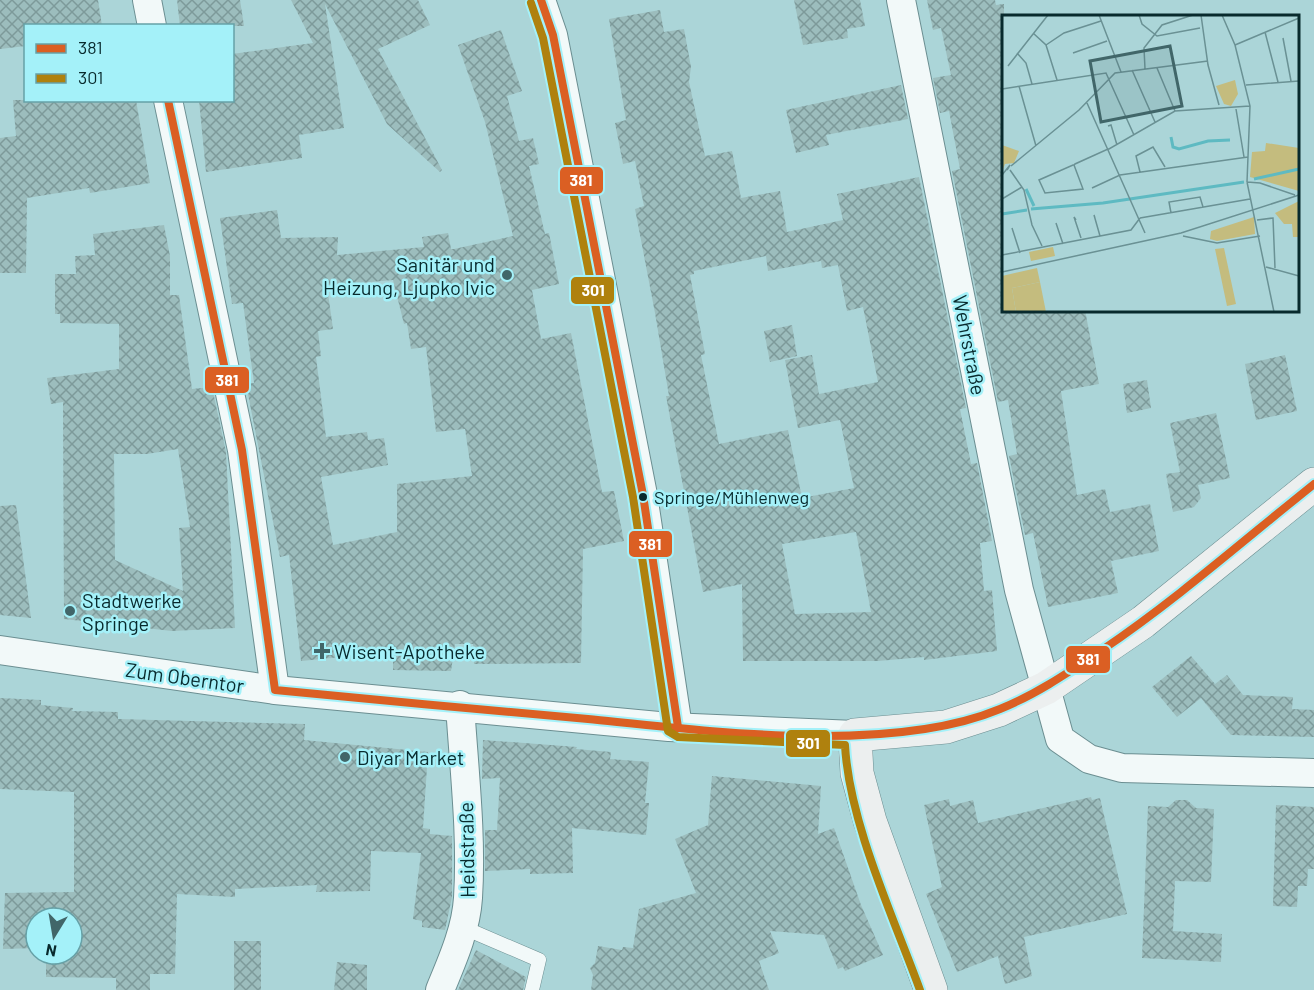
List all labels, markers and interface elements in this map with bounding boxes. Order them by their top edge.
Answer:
inset map [1002,15,1299,312]
legend [24,24,234,102]
text: 381 [78,36,102,58]
text: 301 [78,66,103,88]
line badge: 381 [559,166,604,195]
text: 381 [570,170,592,189]
place label: Sanitär und Heizung, Ljupko Ivic [323,252,495,299]
marker: Sanitär und Heizung, Ljupko Ivic [500,268,514,282]
line badge: 301 [570,276,615,305]
text: 301 [581,280,605,299]
street label: Wehrstraße [949,293,991,397]
line badge: 381 [204,366,250,394]
text: 381 [216,370,238,389]
place label: Springe/Mühlenweg [654,486,809,508]
marker: Springe/Mühlenweg [637,491,649,503]
line badge: 381 [628,530,673,558]
text: 381 [639,534,661,553]
place label: Stadtwerke Springe [82,588,182,635]
marker: Stadtwerke Springe [63,604,77,618]
place label: Wisent-Apotheke [334,639,485,663]
marker: Wisent-Apotheke [315,644,329,658]
line badge: 381 [1065,645,1111,674]
text: 381 [1077,649,1099,668]
street label: Zum Oberntor [124,657,246,697]
line badge: 301 [785,729,831,758]
text: 301 [796,733,820,752]
place label: Diyar Market [357,745,464,769]
marker: Diyar Market [338,750,352,764]
street label: Heidstraße [453,802,479,898]
north arrow [24,906,84,966]
text: N [44,941,58,962]

